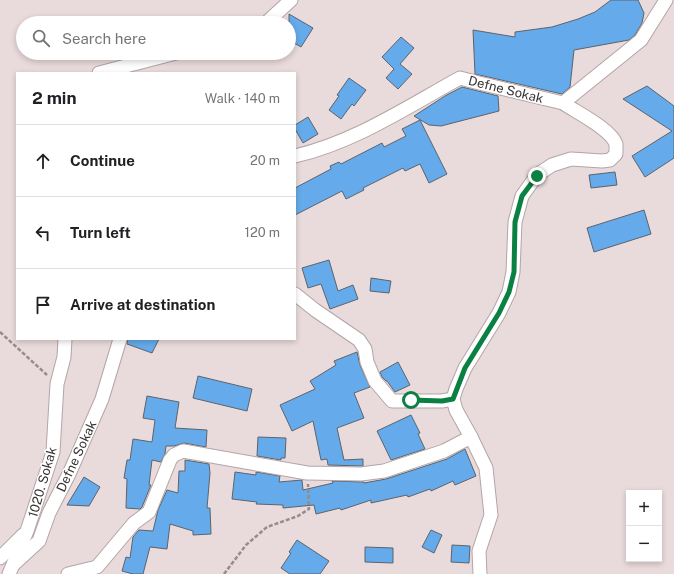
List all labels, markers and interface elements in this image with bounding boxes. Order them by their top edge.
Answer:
search box [16,16,296,60]
icon: search [30,27,52,49]
text: Search here [62,30,146,47]
street label: Defne Sokak [467,73,545,106]
text: 2 min [32,88,77,108]
text: Walk · 140 m [205,91,280,106]
icon: ahead [32,150,54,172]
text: Continue [70,152,135,169]
text: 20 m [250,153,280,168]
route end [528,167,546,185]
icon: left [32,222,54,244]
text: Turn left [70,224,131,241]
text: 120 m [245,225,280,240]
icon: arrive [32,294,54,316]
text: Arrive at destination [70,296,215,313]
route start [402,391,420,409]
street label: Defne Sokak [53,418,99,494]
street label: 1020. Sokak [25,445,60,519]
map controls [626,490,662,562]
button: + [626,490,662,526]
button: − [626,526,662,562]

